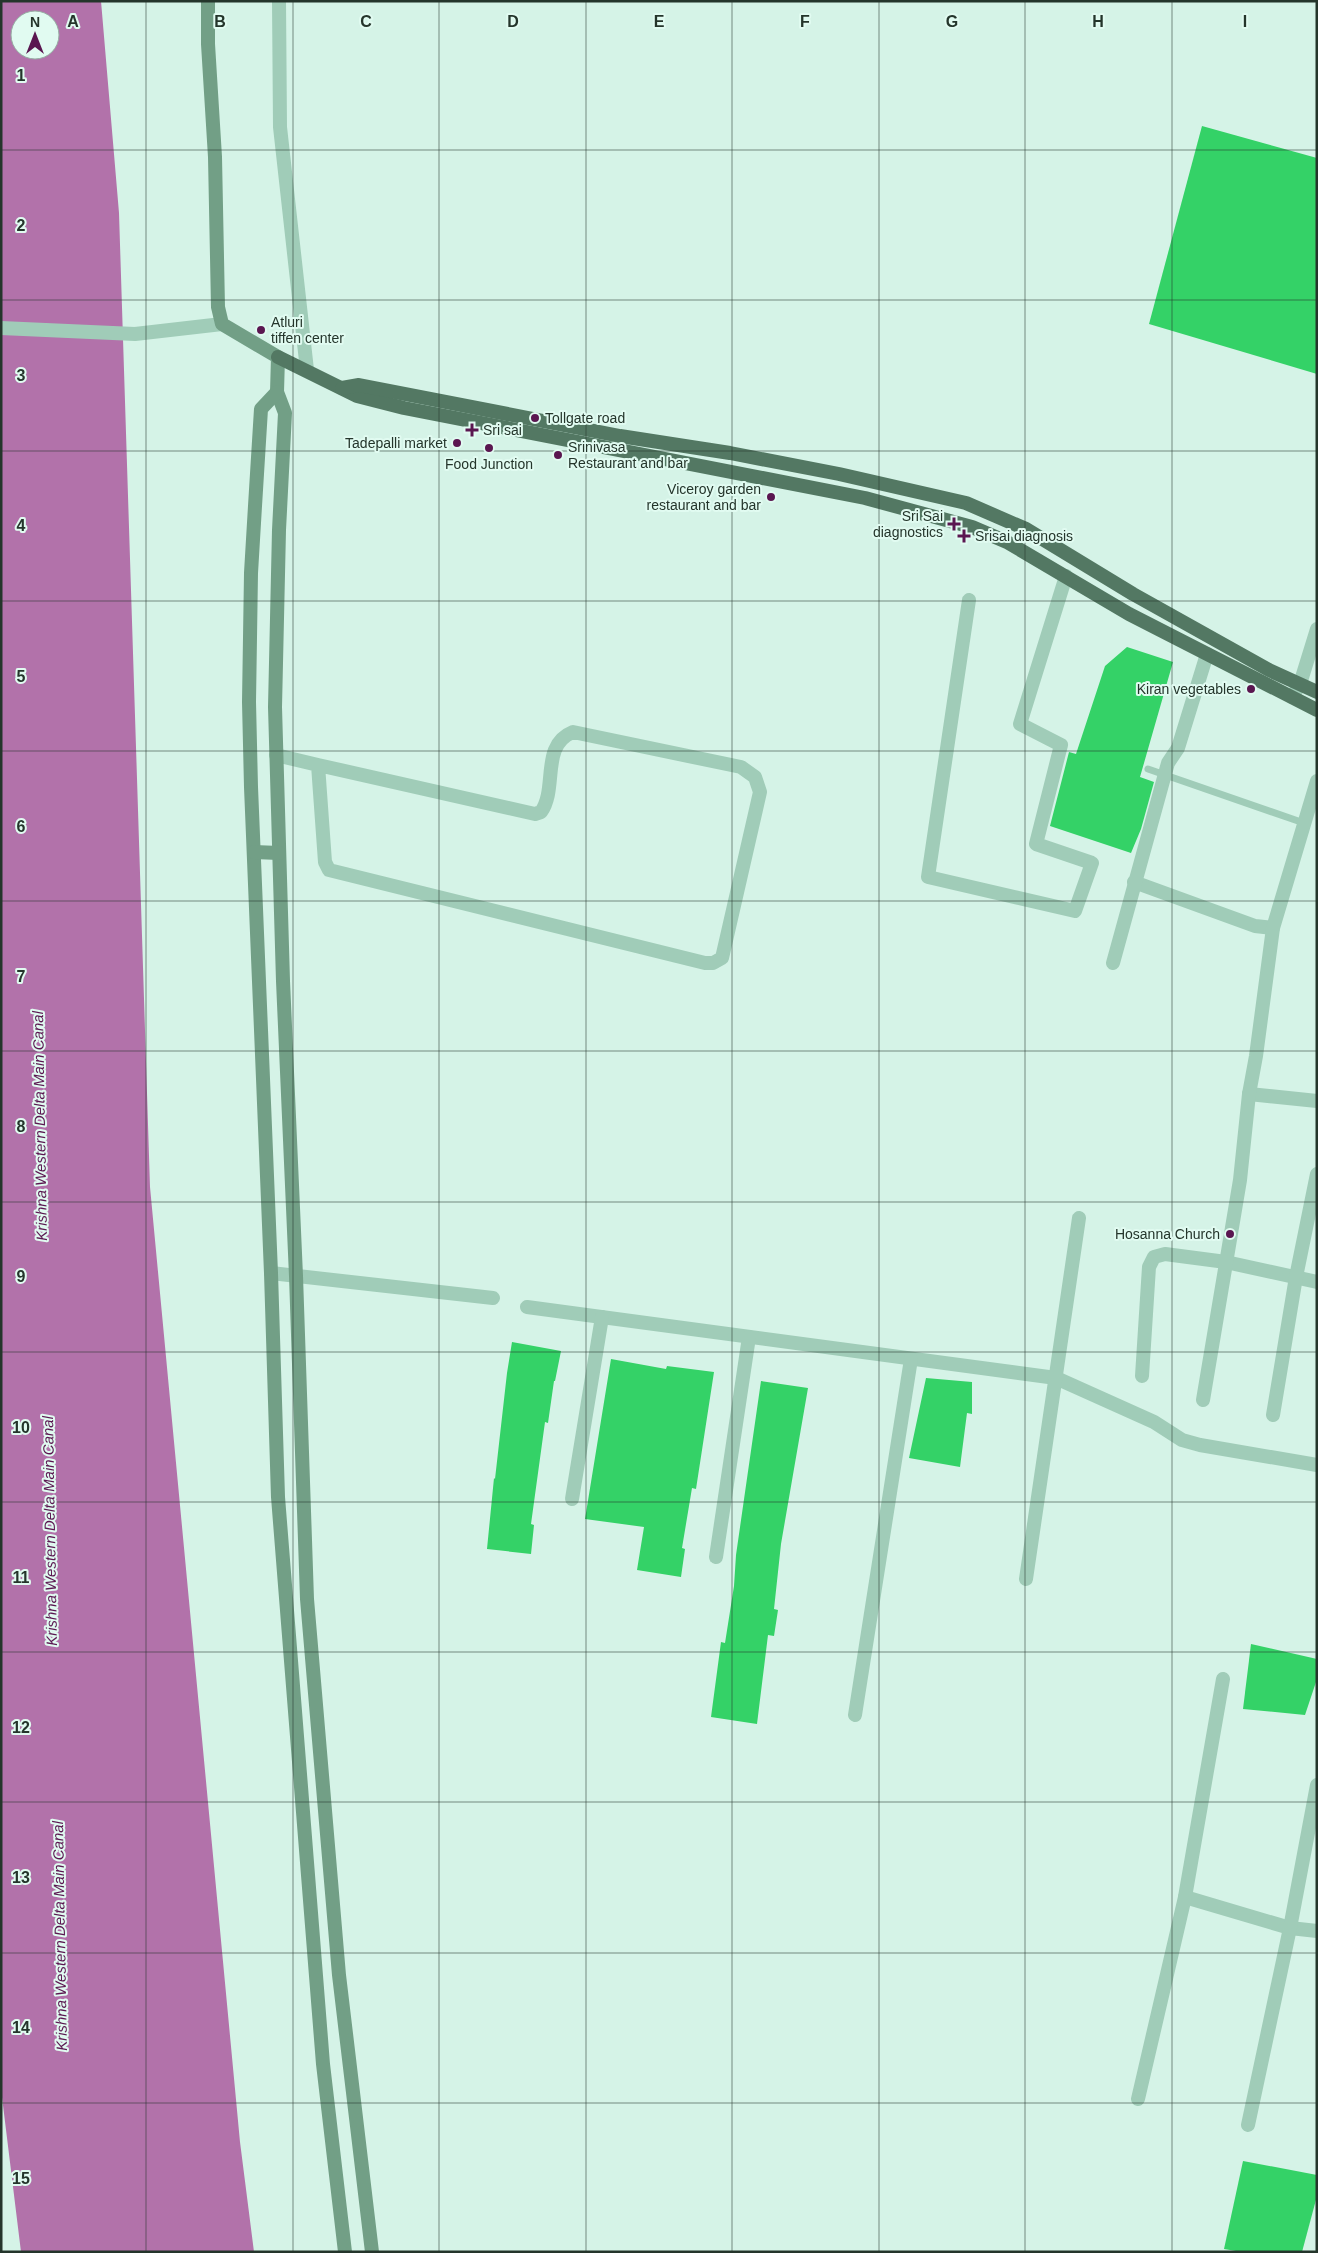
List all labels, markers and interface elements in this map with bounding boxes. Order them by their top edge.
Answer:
north arrow [10,10,60,60]
text: A [67,13,79,30]
text: B [214,13,226,30]
text: C [360,13,372,30]
text: D [507,13,519,30]
text: E [654,13,665,30]
text: F [800,13,810,30]
text: G [946,13,958,30]
text: H [1092,13,1104,30]
text: I [1243,13,1247,30]
text: N [30,14,40,30]
text: 1 [17,67,26,84]
text: 2 [17,217,26,234]
place label: Atluri tiffen center [271,314,344,346]
marker: Atluri tiffen center [255,324,267,336]
text: 3 [17,367,26,384]
place label: Tollgate road [545,410,625,426]
marker: Tollgate road [529,412,541,424]
place label: Sri sai [483,422,522,438]
marker: Sri sai [465,423,479,437]
place label: Tadepalli market [345,435,447,451]
marker: Tadepalli market [451,437,463,449]
place label: Srinivasa Restaurant and bar [568,439,688,471]
marker: Food Junction [483,442,495,454]
marker: Srinivasa Restaurant and bar [552,449,564,461]
place label: Food Junction [445,456,533,472]
place label: Viceroy garden restaurant and bar [647,481,761,513]
marker: Viceroy garden restaurant and bar [765,491,777,503]
place label: Sri Sai diagnostics [873,508,943,540]
text: 4 [17,517,26,534]
marker: Sri Sai diagnostics [947,517,961,531]
place label: Srisai diagnosis [975,528,1073,544]
marker: Srisai diagnosis [957,529,971,543]
text: 5 [17,668,26,685]
place label: Kiran vegetables [1137,681,1241,697]
marker: Kiran vegetables [1245,683,1257,695]
text: 6 [17,818,26,835]
text: 7 [17,968,26,985]
water label: Krishna Western Delta Main Canal [29,1010,50,1241]
text: 8 [17,1118,26,1135]
place label: Hosanna Church [1115,1226,1220,1242]
marker: Hosanna Church [1224,1228,1236,1240]
text: 9 [17,1268,26,1285]
water label: Krishna Western Delta Main Canal [39,1415,60,1646]
text: 10 [12,1419,30,1436]
text: 11 [13,1569,30,1586]
text: 12 [12,1719,30,1736]
water label: Krishna Western Delta Main Canal [49,1820,70,2051]
text: 13 [12,1869,30,1886]
text: 14 [12,2019,30,2036]
text: 15 [12,2170,30,2187]

